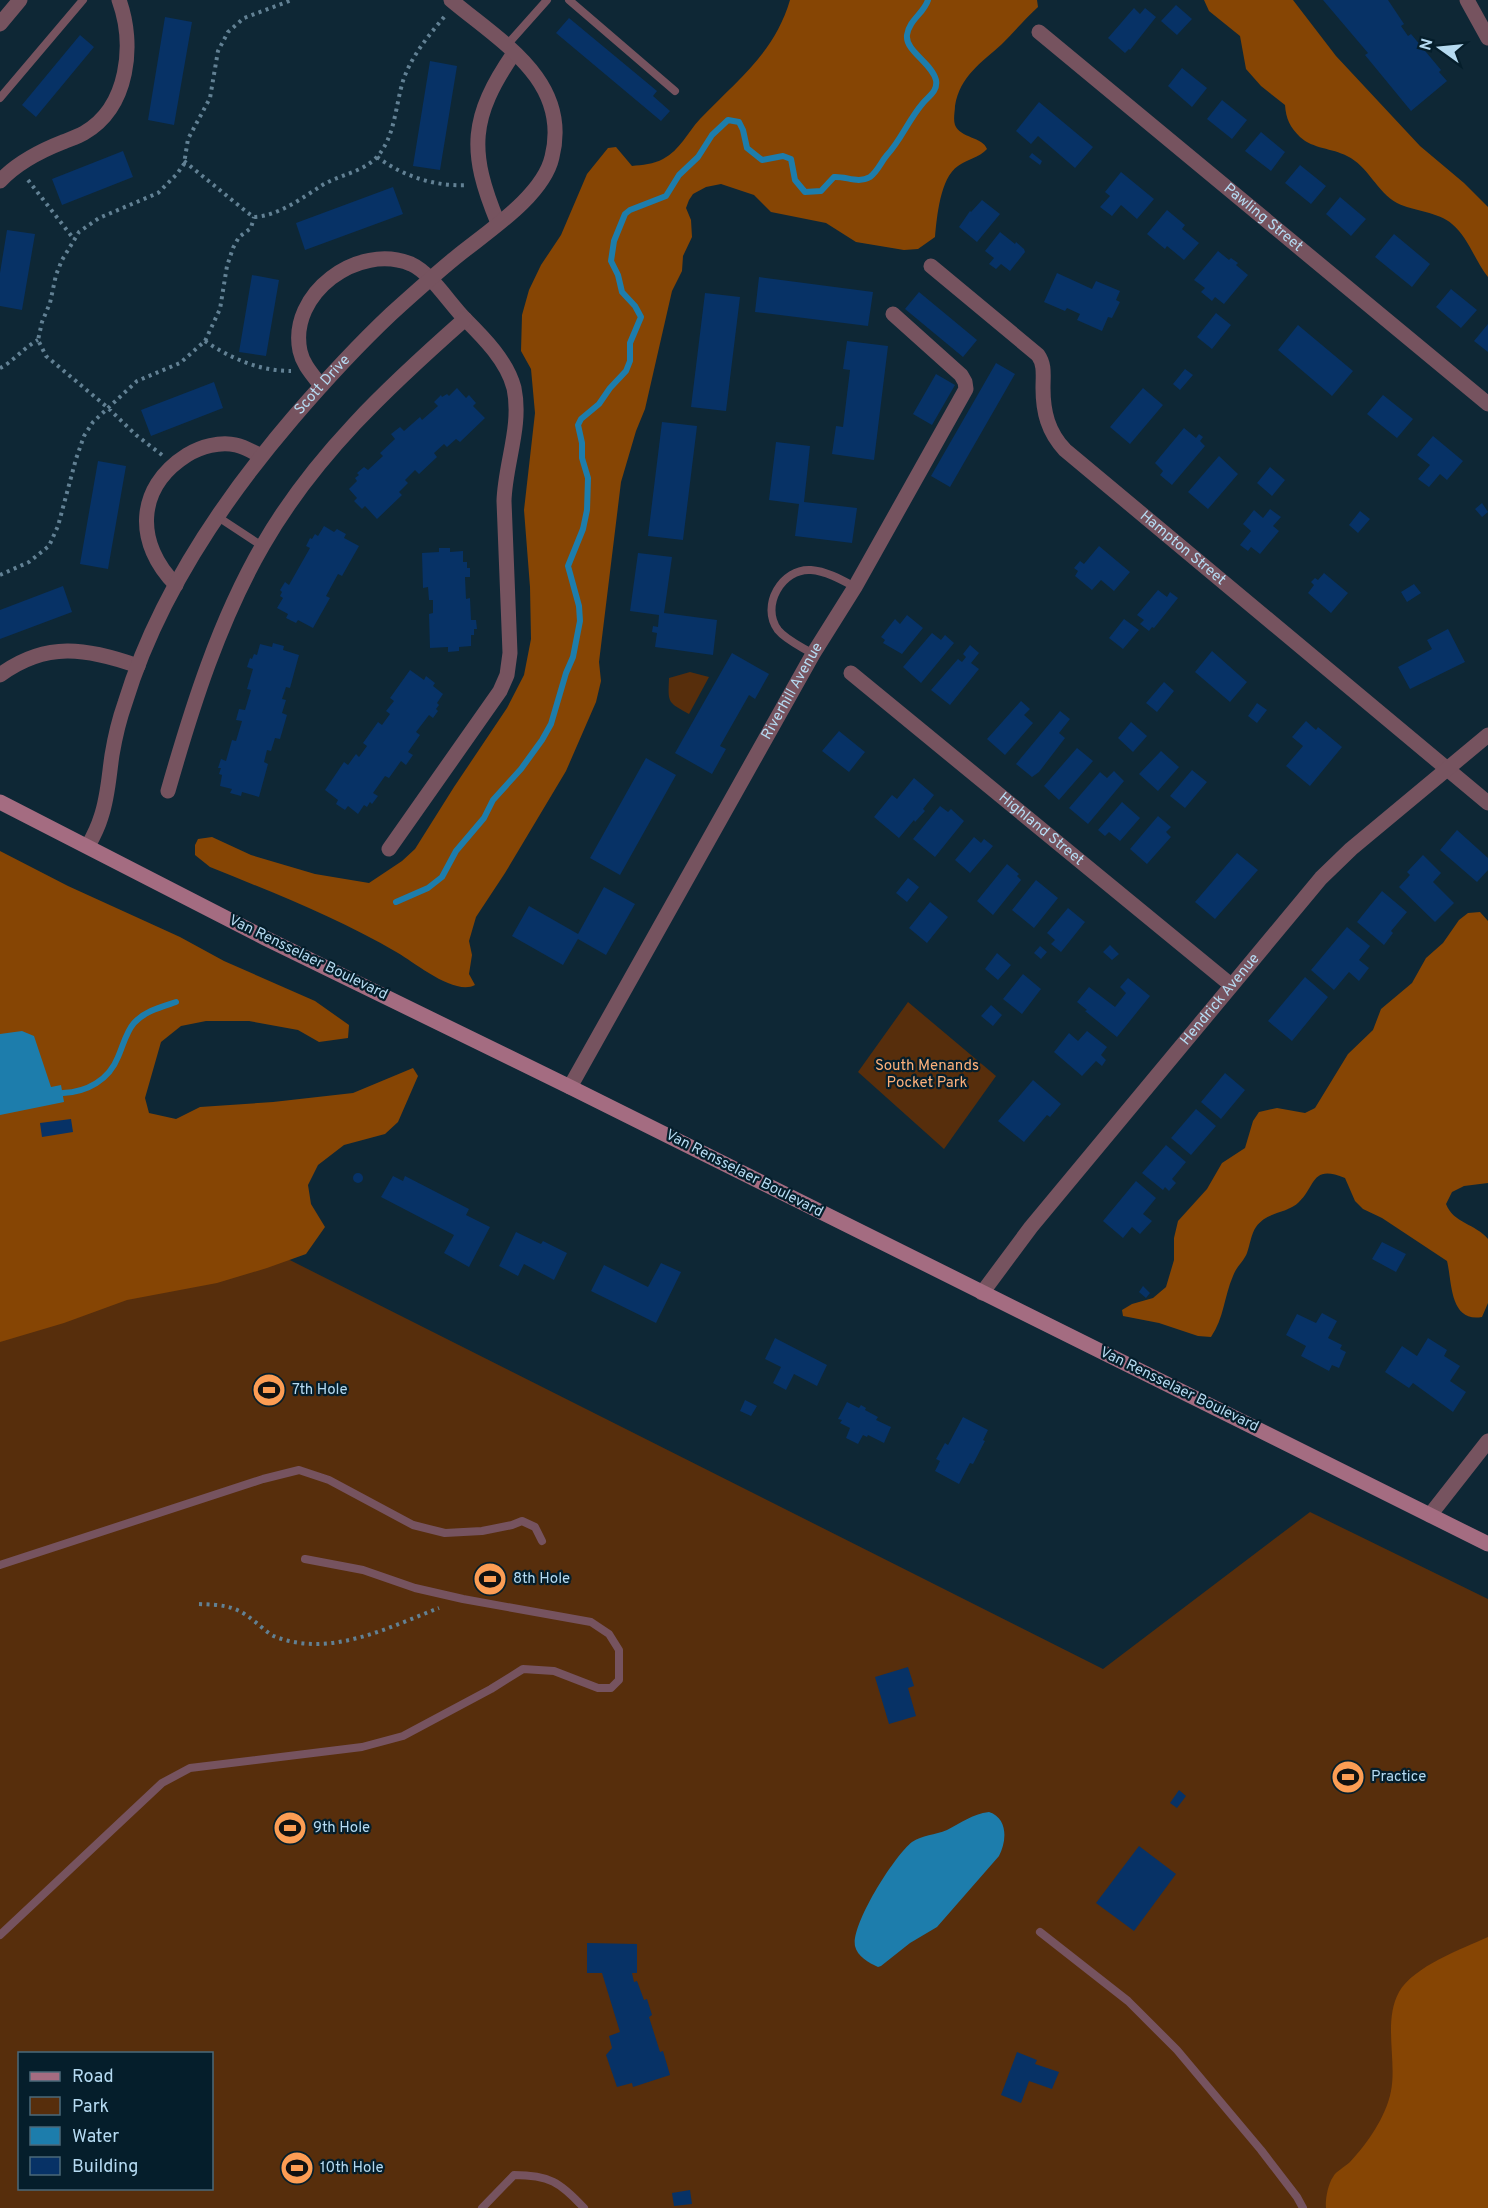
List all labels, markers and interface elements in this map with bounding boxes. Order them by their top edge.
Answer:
north arrow [1410,18,1470,78]
text: N [1416,36,1439,53]
street label: Pawling Street [1220,179,1307,256]
street label: Scott Drive [290,351,355,419]
street label: Hampton Street [1136,507,1230,590]
street label: Riverhill Avenue [757,639,827,743]
street label: Highland Street [994,788,1088,870]
street label: Van Rensselaer Boulevard [225,911,391,1005]
street label: Hendrick Avenue [1176,950,1264,1049]
park label: South Menands Pocket Park [875,1057,979,1093]
street label: Van Rensselaer Boulevard [662,1126,826,1222]
street label: Van Rensselaer Boulevard [1096,1343,1262,1437]
sports icon: 7th Hole [251,1372,287,1408]
place label: 7th Hole [292,1381,348,1400]
sports icon: 8th Hole [472,1561,508,1597]
place label: 8th Hole [513,1570,570,1589]
sports icon: Practice [1330,1759,1366,1795]
place label: Practice [1371,1768,1426,1787]
sports icon: 9th Hole [272,1810,308,1846]
place label: 9th Hole [313,1819,370,1838]
legend [18,2052,213,2190]
text: Road [72,2066,114,2089]
text: Park [72,2096,109,2119]
text: Water [72,2126,119,2149]
sports icon: 10th Hole [279,2150,315,2186]
text: Building [72,2156,138,2179]
place label: 10th Hole [320,2159,383,2178]

